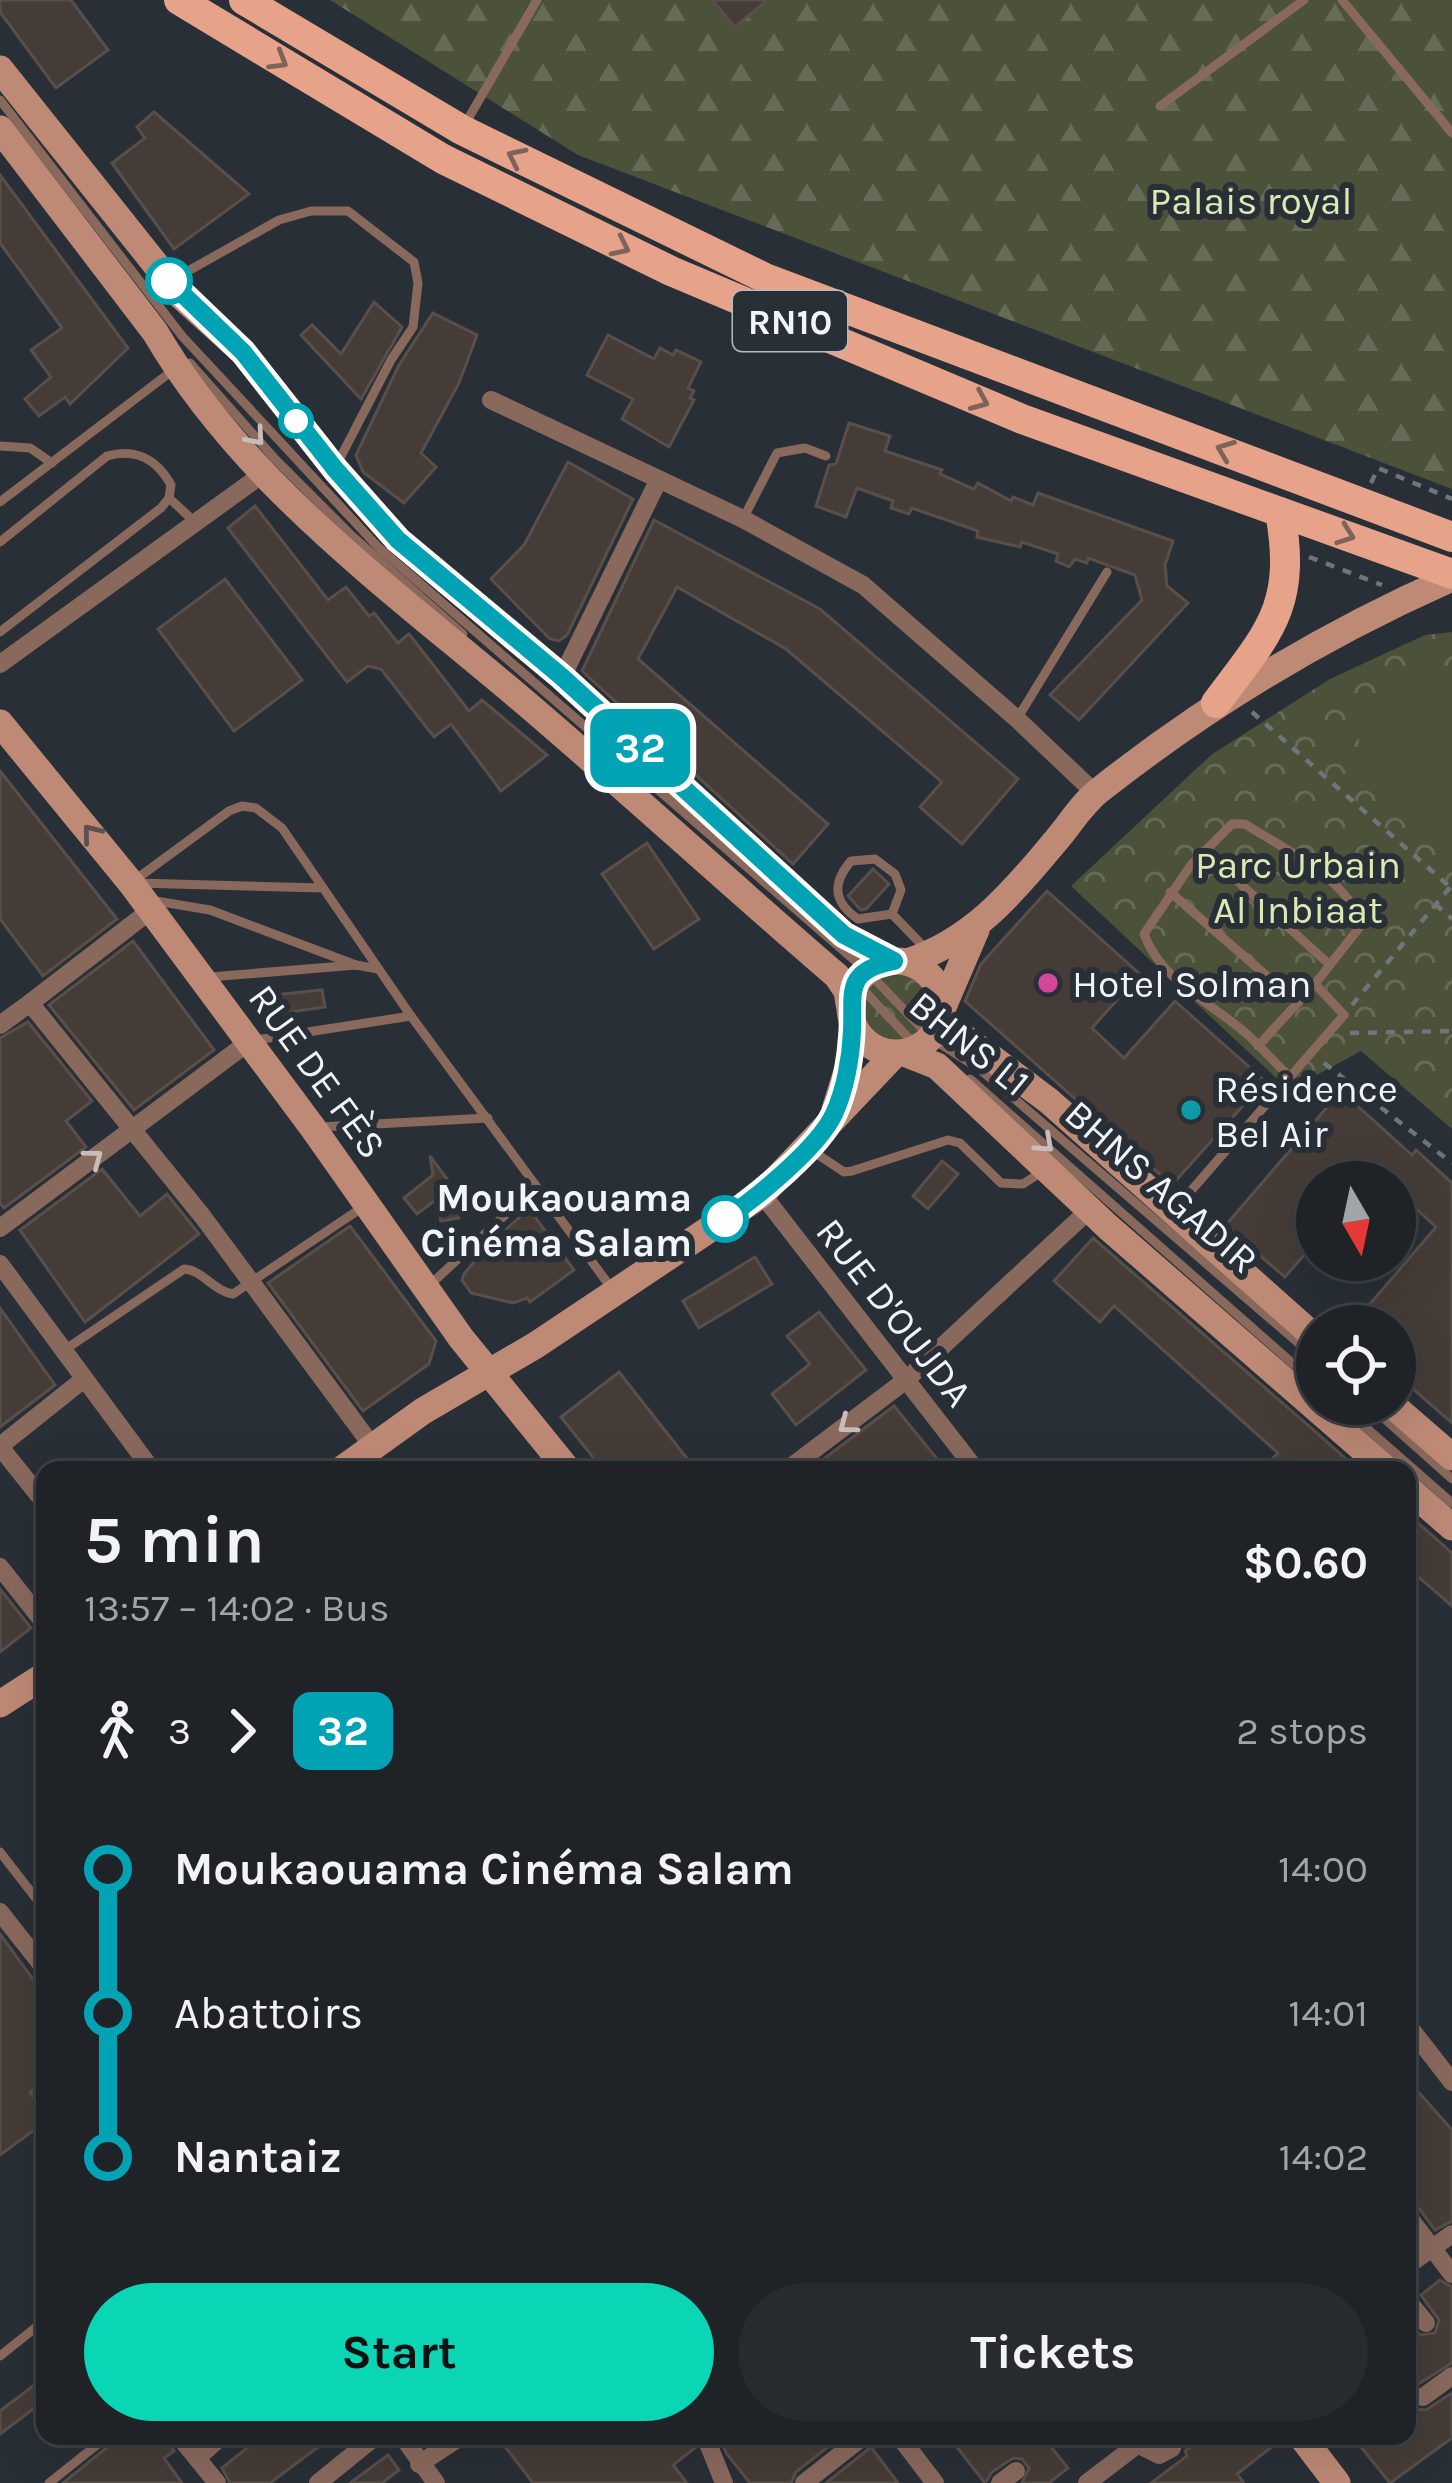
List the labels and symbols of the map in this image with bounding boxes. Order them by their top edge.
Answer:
one-way arrow [266,47,288,70]
one-way arrow [507,148,528,172]
park label: Palais royal [1150,178,1352,224]
one-way arrow [609,233,631,256]
unlabelled marker [147,259,191,303]
road number: RN10 [733,291,847,351]
one-way arrow [968,387,989,411]
unlabelled marker [280,405,312,437]
one-way arrow [242,424,263,445]
one-way arrow [1216,440,1237,465]
one-way arrow [1334,521,1355,545]
line badge: 32 [586,709,694,787]
one-way arrow [83,825,105,847]
park label: Parc Urbain Al Inbiaat [1195,842,1401,933]
place label: Hotel Solman [1072,961,1312,1007]
marker: Hotel Solman [1035,970,1061,996]
street label: RUE DE FÈS [239,976,396,1167]
street label: BHNS L1 [900,982,1039,1106]
place label: Résidence Bel Air [1215,1066,1398,1157]
street label: BHNS AGADIR [1056,1091,1267,1283]
marker: Résidence Bel Air [1178,1097,1204,1123]
one-way arrow [1031,1130,1053,1151]
one-way arrow [81,1150,102,1172]
north arrow [1296,1161,1416,1281]
place label: Moukaouama Cinéma Salam [420,1175,692,1266]
marker: Moukaouama Cinéma Salam [703,1197,747,1241]
street label: RUE D'OUJDA [806,1209,982,1416]
one-way arrow [839,1411,861,1432]

